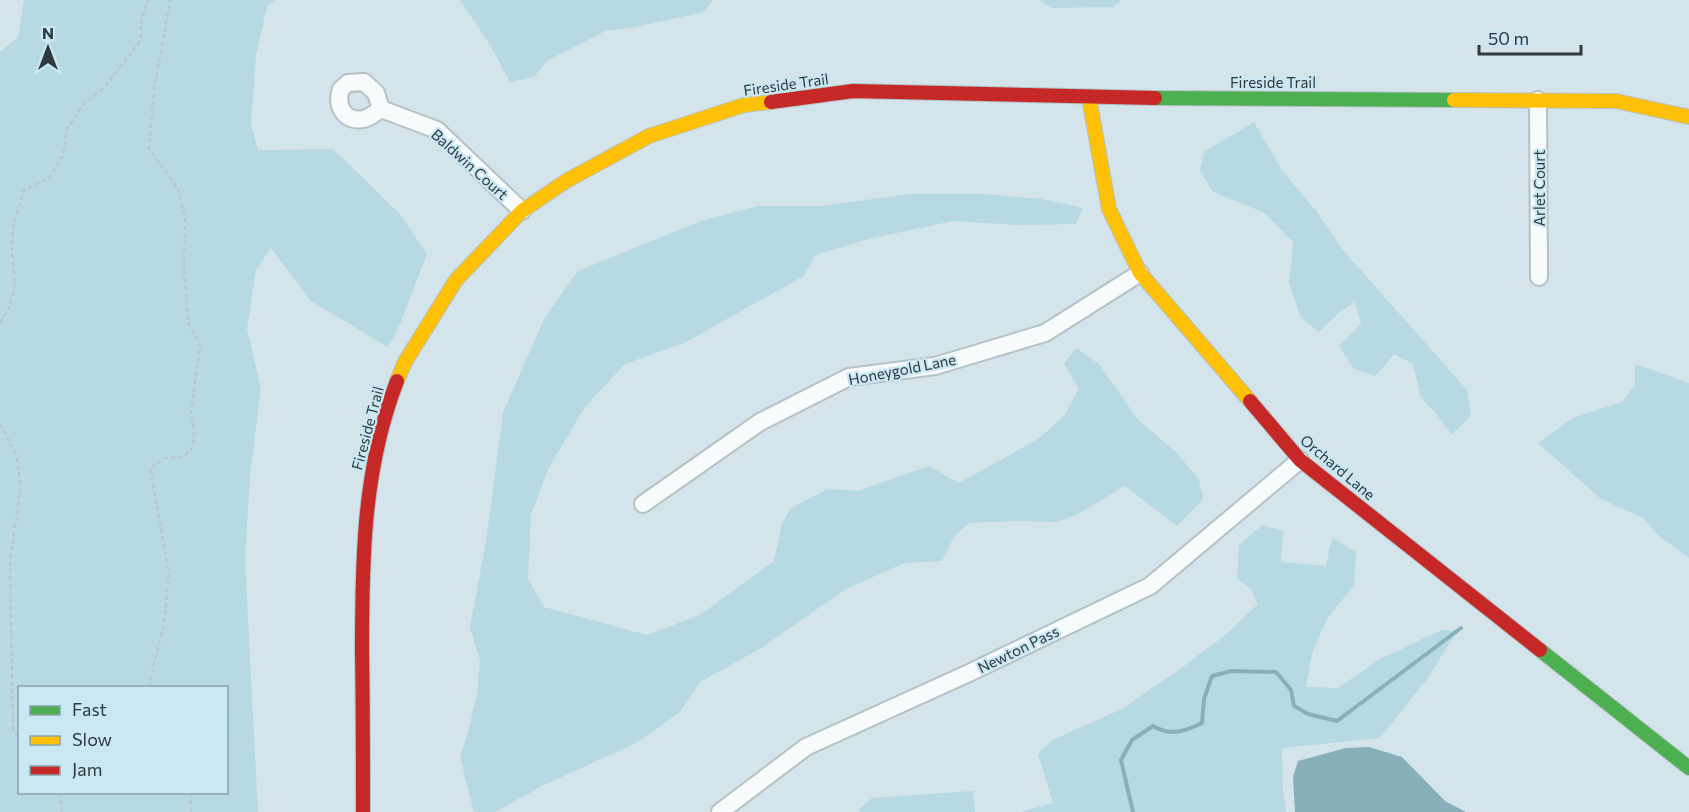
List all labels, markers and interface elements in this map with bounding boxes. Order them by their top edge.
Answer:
north arrow [18,18,78,78]
scale bar [1479,18,1581,56]
text: N [42,23,54,42]
text: 50 m [1488,27,1529,49]
street label: Fireside Trail [742,69,830,99]
street label: Fireside Trail [1230,73,1316,91]
street label: Baldwin Court [428,125,512,203]
street label: Arlet Court [1530,150,1548,226]
street label: Honeygold Lane [847,350,957,388]
street label: Fireside Trail [347,384,387,472]
street label: Orchard Lane [1297,431,1379,504]
street label: Newton Pass [974,621,1062,676]
legend [18,686,228,794]
text: Fast [72,698,107,720]
text: Slow [72,728,112,750]
text: Jam [72,758,102,780]

